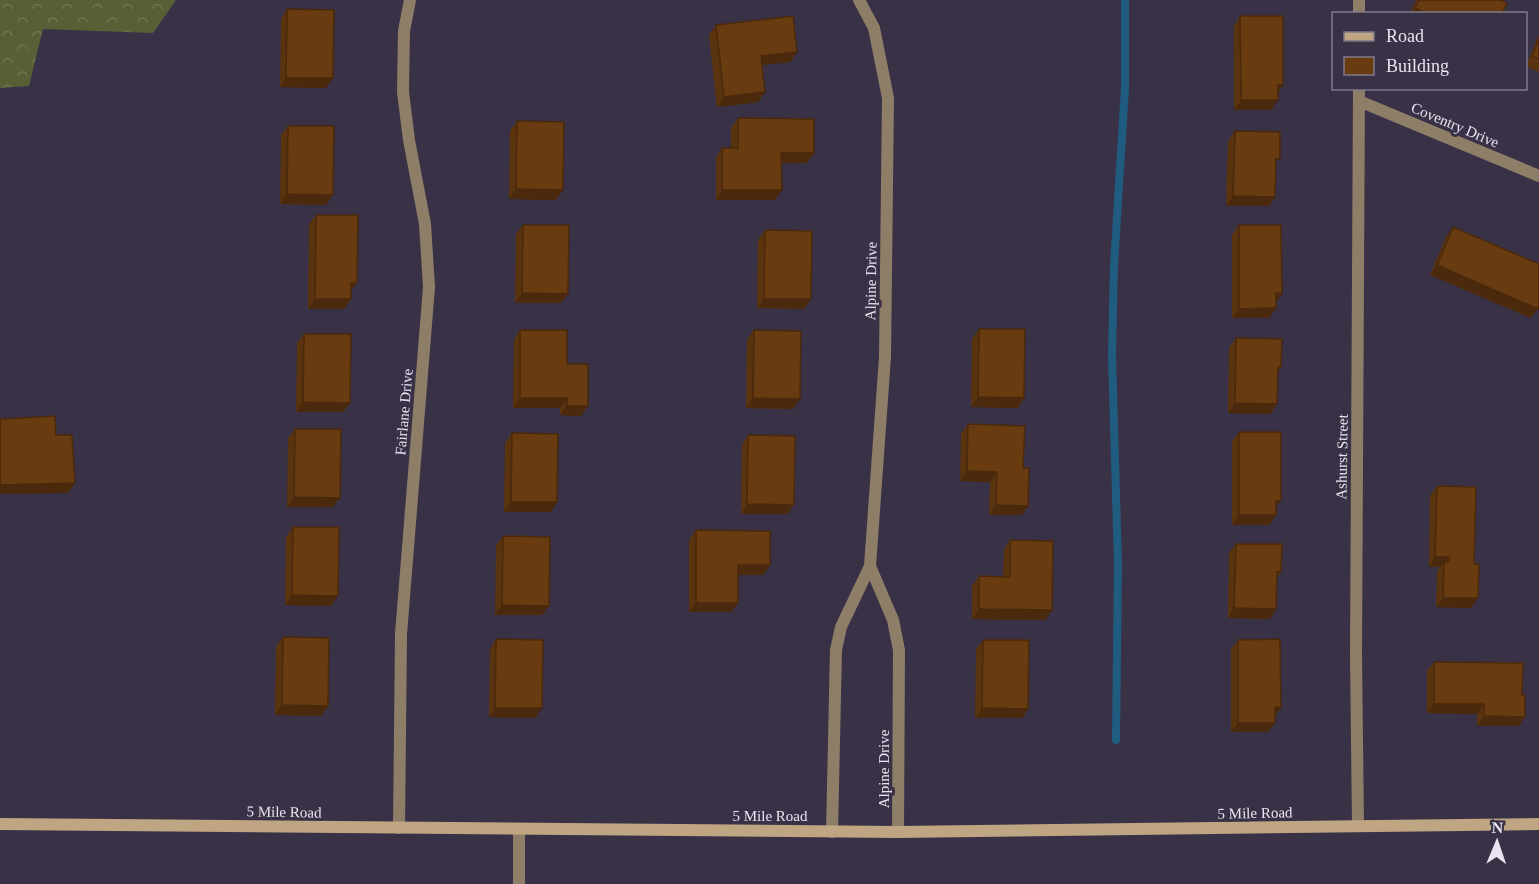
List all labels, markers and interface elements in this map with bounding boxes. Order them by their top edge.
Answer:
legend [1332,12,1527,90]
text: Road [1386,26,1424,46]
text: Building [1386,56,1449,76]
street label: Coventry Drive [1409,99,1502,151]
street label: Alpine Drive [862,241,880,321]
street label: Fairlane Drive [392,368,416,456]
street label: Ashurst Street [1333,413,1351,500]
street label: Alpine Drive [876,729,892,808]
street label: 5 Mile Road [246,803,322,821]
street label: 5 Mile Road [1217,804,1293,822]
street label: 5 Mile Road [733,808,808,824]
north arrow [1467,812,1527,872]
text: N [1491,819,1504,836]

